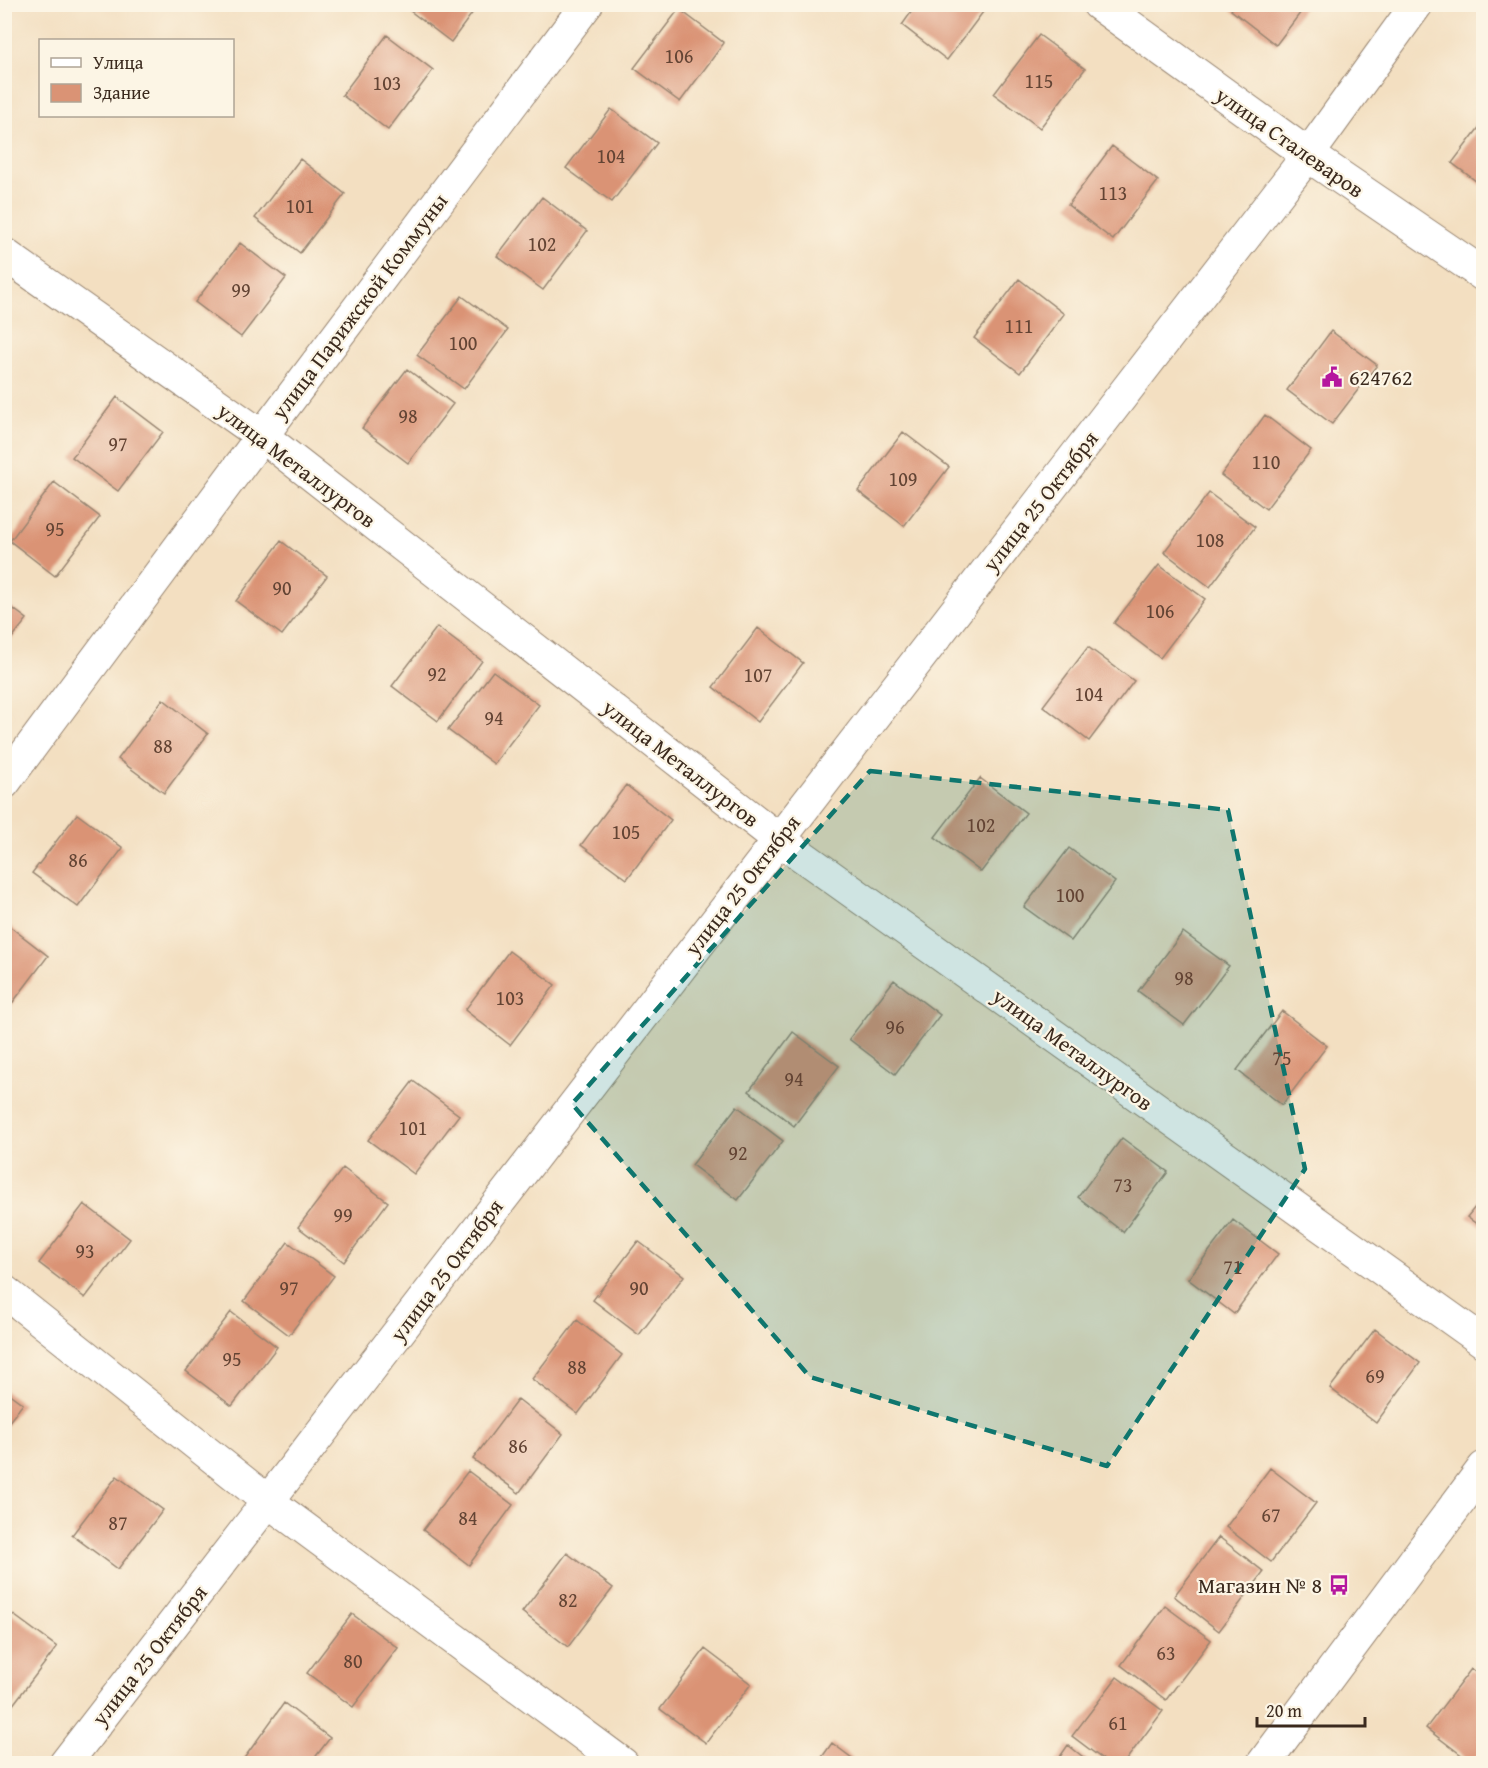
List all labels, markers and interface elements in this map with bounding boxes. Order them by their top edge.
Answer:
legend [39,39,234,117]
house number: 106 [665,41,693,70]
text: Улица [93,49,144,76]
house number: 115 [1025,66,1053,95]
house number: 103 [373,68,401,97]
street label: улица Сталеваров [1208,78,1371,205]
text: Здание [93,79,150,106]
house number: 104 [597,141,625,170]
house number: 113 [1099,178,1127,207]
street label: улица Парижской Коммуны [263,186,455,427]
house number: 101 [286,191,314,220]
house number: 102 [528,229,556,258]
house number: 99 [231,275,251,304]
house number: 111 [1005,311,1033,340]
house number: 100 [449,328,477,357]
place label: 624762 [1349,361,1413,393]
public building icon: 624762 [1320,365,1344,389]
street label: улица Металлургов [210,394,383,535]
house number: 98 [398,401,418,430]
street label: улица 25 Октября [974,424,1105,579]
house number: 97 [108,429,128,458]
house number: 110 [1252,447,1280,476]
house number: 109 [889,464,917,493]
house number: 95 [45,514,65,543]
house number: 108 [1196,525,1224,554]
house number: 90 [272,573,292,602]
house number: 106 [1146,596,1174,625]
house number: 92 [427,659,447,688]
house number: 107 [744,660,772,689]
house number: 104 [1075,679,1103,708]
street label: улица Металлургов [595,691,766,835]
house number: 94 [484,703,504,732]
house number: 88 [153,731,173,760]
street label: улица 25 Октября [676,808,807,963]
house number: 102 [967,810,995,839]
house number: 105 [612,817,640,846]
house number: 86 [68,845,88,874]
house number: 100 [1056,880,1084,909]
house number: 98 [1174,963,1194,992]
street label: улица Металлургов [985,979,1160,1118]
house number: 103 [496,983,524,1012]
house number: 96 [885,1012,905,1041]
house number: 75 [1272,1043,1292,1072]
house number: 94 [784,1064,804,1093]
house number: 101 [399,1113,427,1142]
house number: 92 [728,1138,748,1167]
house number: 73 [1113,1170,1133,1199]
street label: улица 25 Октября [381,1192,510,1349]
house number: 99 [333,1200,353,1229]
house number: 93 [75,1236,95,1265]
house number: 71 [1223,1252,1243,1281]
house number: 97 [279,1273,299,1302]
house number: 90 [629,1273,649,1302]
house number: 95 [222,1344,242,1373]
house number: 88 [567,1352,587,1381]
house number: 69 [1365,1361,1385,1390]
house number: 86 [508,1431,528,1460]
house number: 67 [1261,1500,1281,1529]
house number: 84 [458,1503,478,1532]
house number: 87 [108,1508,128,1537]
place label: Магазин № 8 [1198,1569,1322,1601]
bus stop icon: Магазин № 8 [1327,1573,1351,1597]
street label: улица 25 Октября [83,1578,214,1733]
house number: 82 [558,1585,578,1614]
house number: 63 [1156,1638,1176,1667]
house number: 80 [343,1646,363,1675]
scale bar [1257,1690,1365,1728]
text: 20 m [1266,1697,1302,1724]
house number: 61 [1108,1708,1128,1737]

